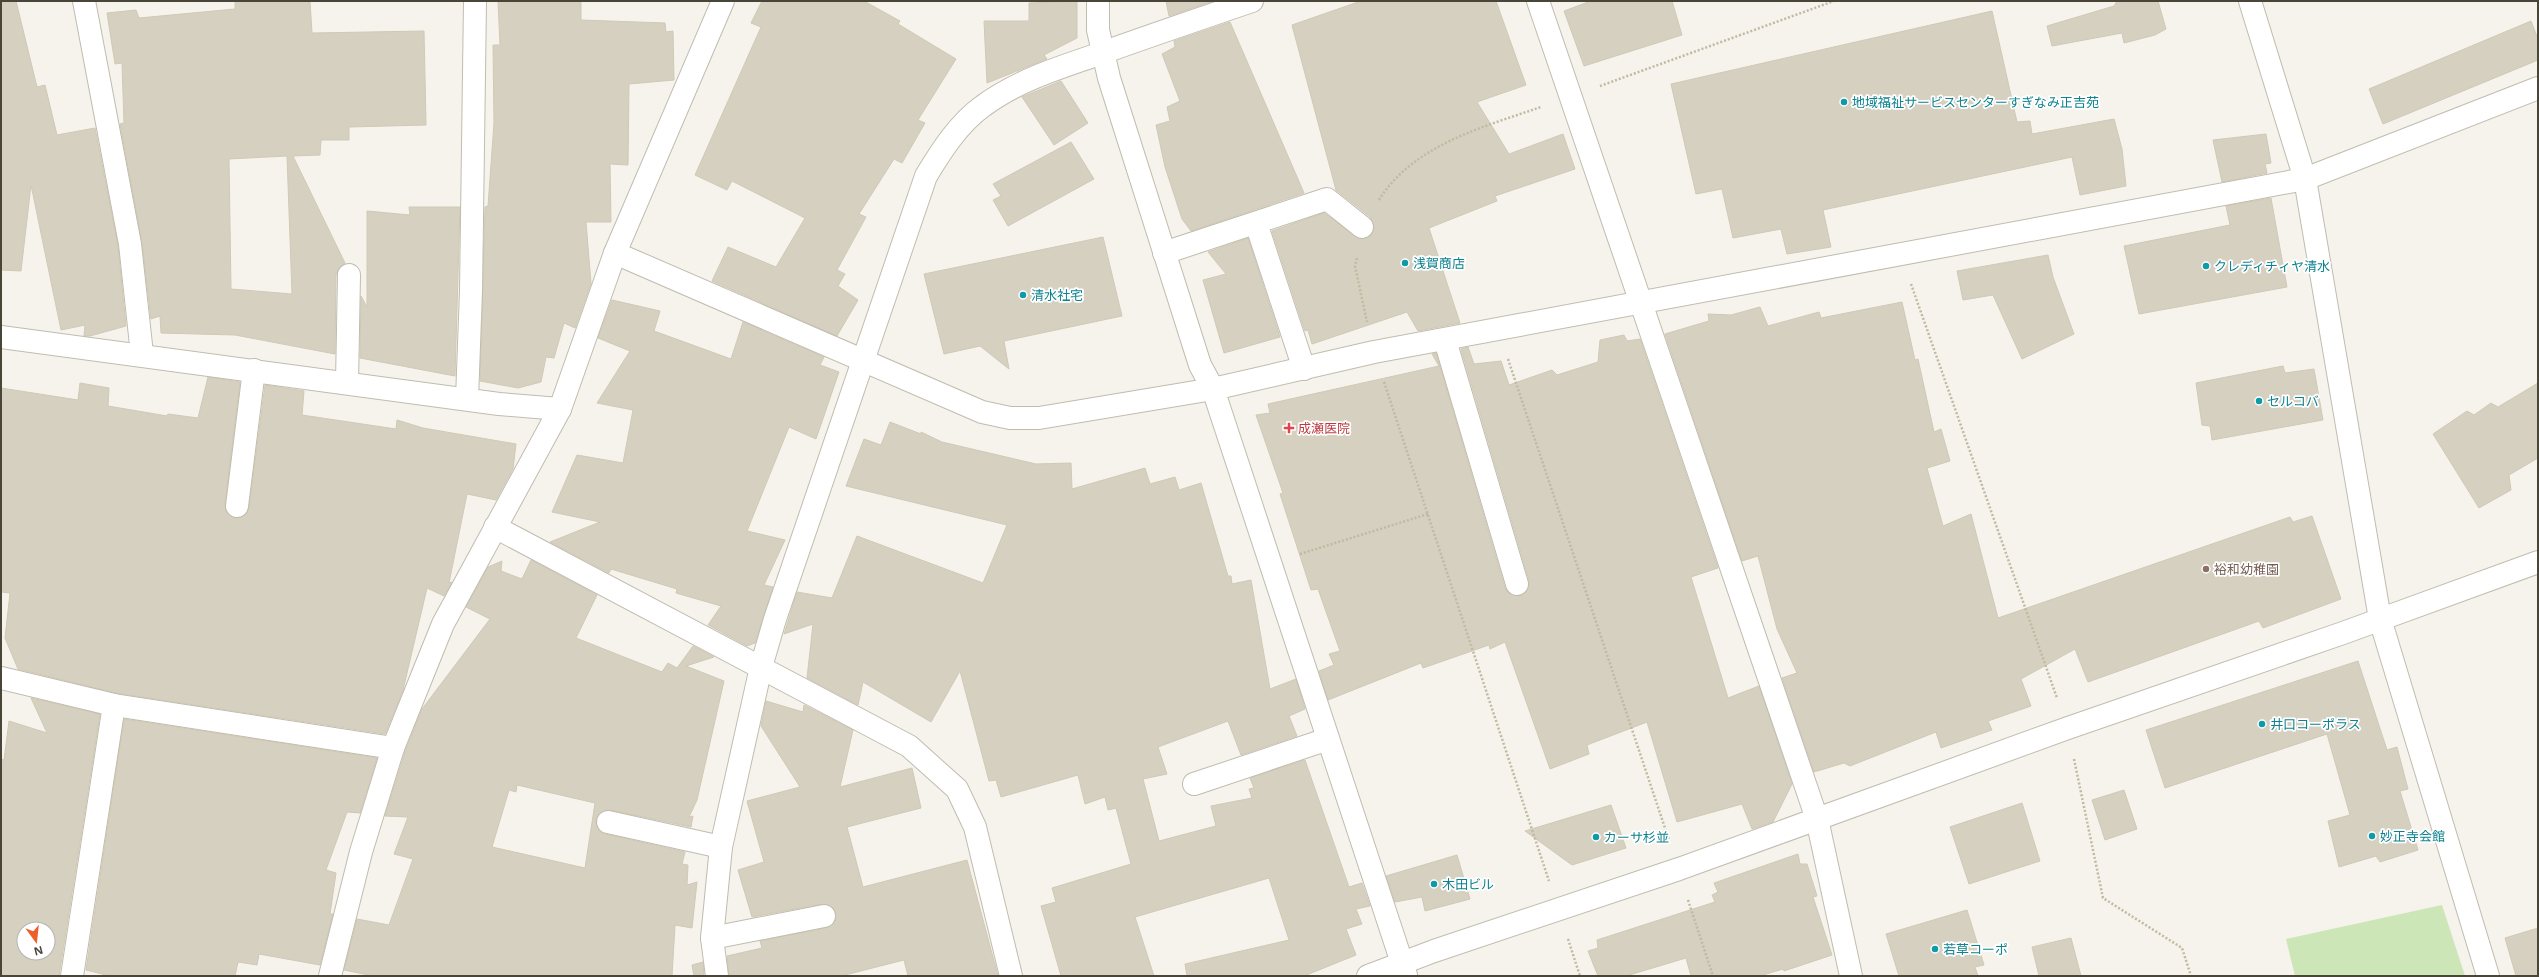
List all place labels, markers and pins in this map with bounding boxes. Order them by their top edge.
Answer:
place label: 地域福祉サービスセンターすぎなみ正吉苑 [1852,93,2099,111]
marker: 地域福祉サービスセンターすぎなみ正吉苑 [1839,97,1849,107]
place label: 浅賀商店 [1413,254,1465,272]
place label: クレディチィヤ清水 [2214,257,2330,275]
marker: 浅賀商店 [1400,258,1410,268]
marker: クレディチィヤ清水 [2201,261,2211,271]
place label: 清水社宅 [1031,286,1083,304]
marker: 清水社宅 [1018,290,1028,300]
place label: セルコバ [2267,392,2319,410]
marker: セルコバ [2254,396,2264,406]
place label: 成瀬医院 [1298,419,1350,437]
marker: 成瀬医院 [1283,422,1295,434]
place label: 裕和幼稚園 [2214,560,2279,578]
marker: 裕和幼稚園 [2201,564,2211,574]
place label: 井口コーポラス [2270,715,2361,733]
marker: 井口コーポラス [2257,719,2267,729]
place label: 妙正寺会館 [2380,827,2445,845]
place label: カーサ杉並 [1604,828,1669,846]
marker: 妙正寺会館 [2367,831,2377,841]
marker: カーサ杉並 [1591,832,1601,842]
place label: 木田ビル [1442,875,1494,893]
marker: 木田ビル [1429,879,1439,889]
place label: 若草コーポ [1943,940,2008,958]
marker: 若草コーポ [1930,944,1940,954]

